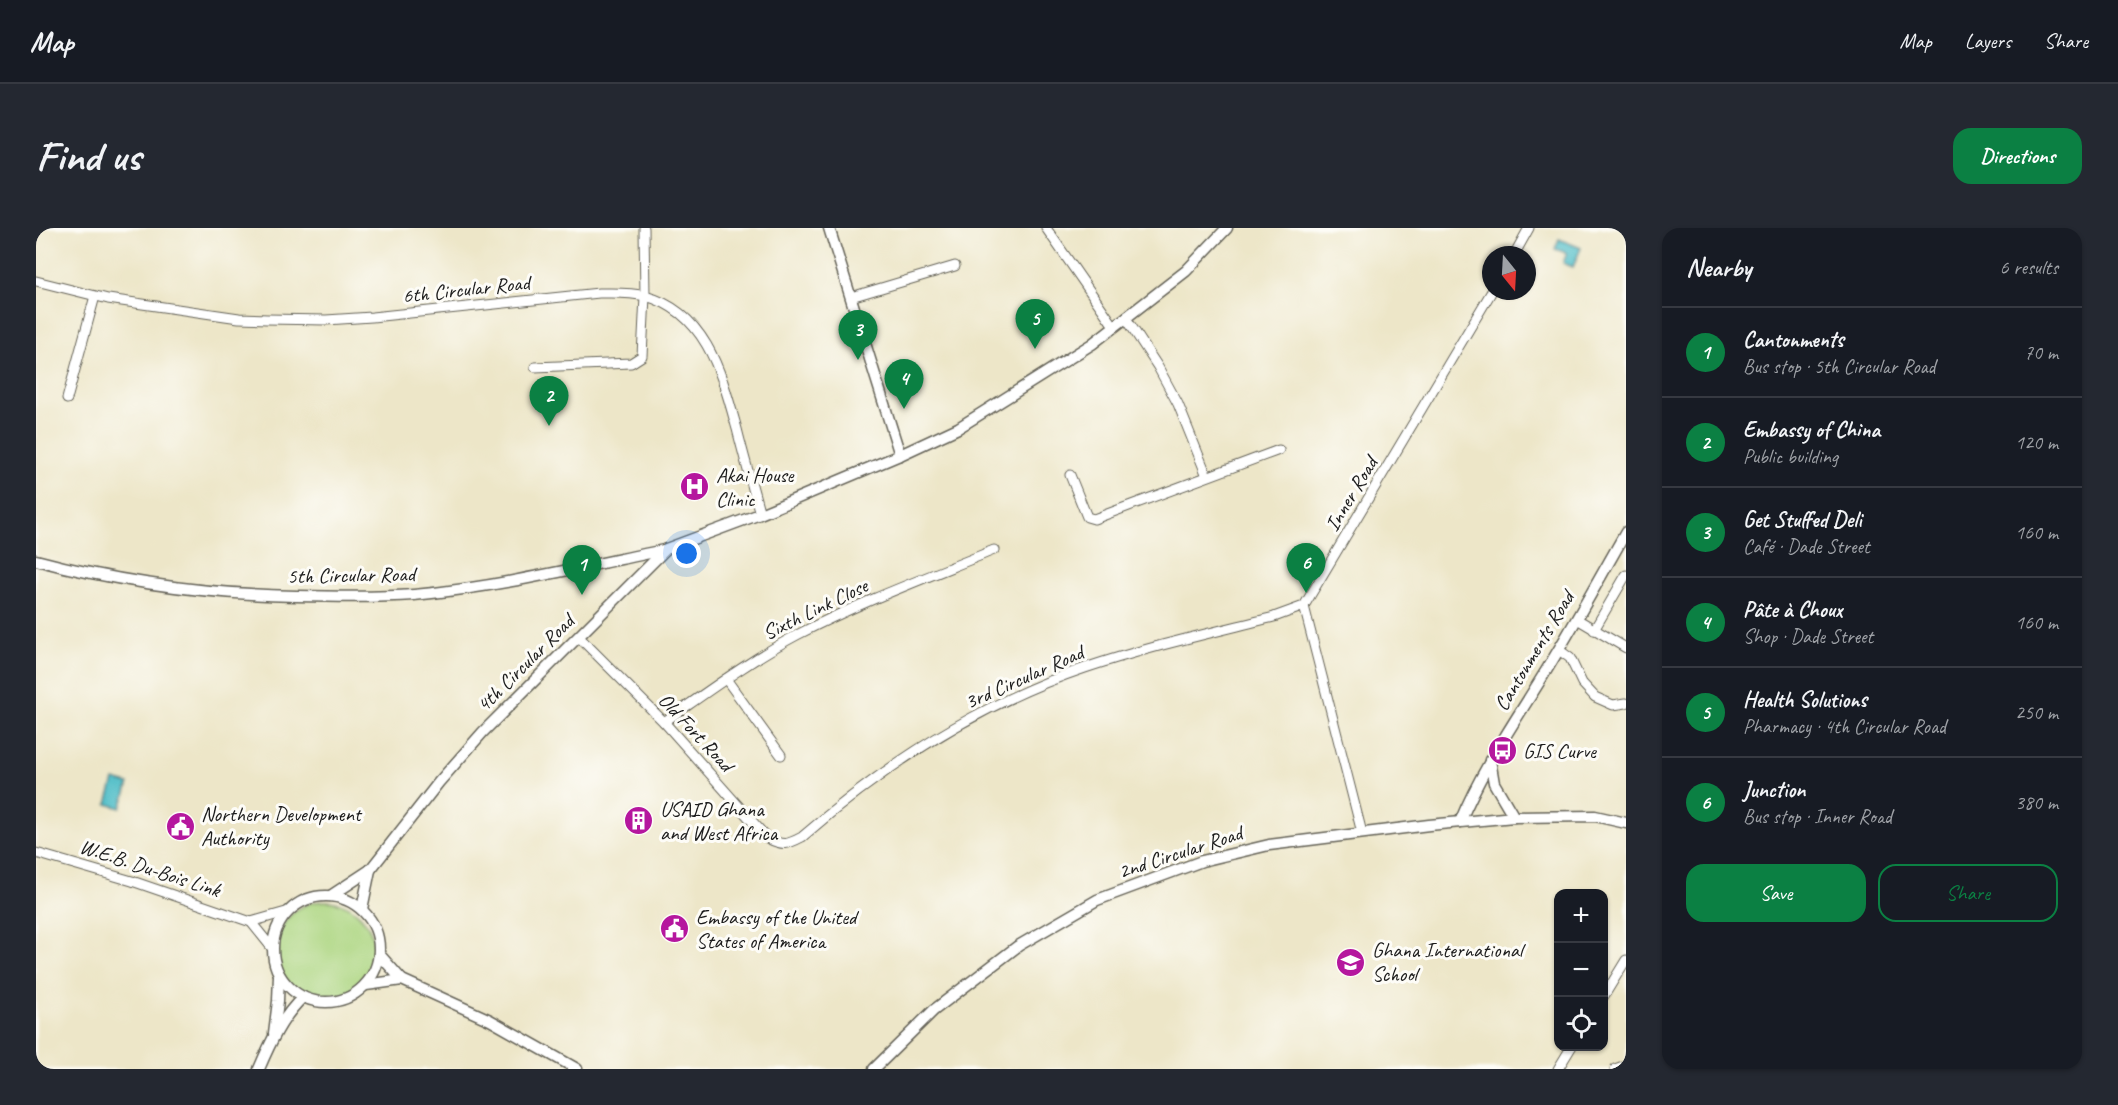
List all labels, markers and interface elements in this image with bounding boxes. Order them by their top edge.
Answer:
text: Map [30,24,73,59]
text: Map [1899,28,1932,54]
text: Layers [1965,28,2011,54]
text: Share [2044,28,2088,54]
button: Directions [1953,128,2082,184]
text: Find us [36,130,141,183]
north arrow [1482,246,1536,300]
text: Nearby [1686,251,1751,284]
text: 6 results [1999,255,2058,280]
street label: 6th Circular Road [401,269,535,309]
pin: 5 [1016,300,1054,349]
pin: 3 [838,310,878,360]
text: Cantonments [1743,326,1844,354]
text: 1 [1701,340,1710,365]
text: 70 m [2024,340,2058,365]
text: Bus stop · 5th Circular Road [1743,354,1935,379]
pin: 4 [884,360,924,409]
pin: 2 [530,376,568,426]
text: Embassy of China [1743,416,1880,444]
text: 2 [1701,430,1710,455]
text: 120 m [2015,430,2058,455]
text: Public building [1743,444,1838,469]
street label: Inner Road [1319,449,1385,536]
place label: Akai House Clinic [716,462,795,512]
hospital icon: Akai House Clinic [679,471,711,503]
text: Get Stuffed Deli [1743,506,1862,534]
text: 3 [1701,520,1710,545]
text: 160 m [2015,520,2058,545]
text: Café · Dade Street [1743,534,1870,559]
your location [672,539,701,568]
pin: 6 [1286,544,1326,593]
pin: 1 [562,546,602,595]
street label: 5th Circular Road [287,561,419,589]
street label: Sixth Link Close [758,571,874,646]
street label: Cantonments Road [1488,583,1582,715]
text: Pâte à Choux [1743,596,1842,624]
street label: 4th Circular Road [471,606,582,717]
text: 4 [1701,610,1710,635]
text: 160 m [2015,610,2058,635]
text: Shop · Dade Street [1743,624,1873,649]
street label: 3rd Circular Road [961,638,1091,715]
text: Health Solutions [1743,686,1867,714]
street label: Old Fort Road [653,687,742,780]
text: 5 [1701,700,1710,725]
text: 250 m [2015,700,2058,725]
text: Pharmacy · 4th Circular Road [1743,714,1946,739]
bus stop icon: GIS Curve [1486,735,1518,767]
place label: GIS Curve [1523,738,1597,764]
text: Junction [1743,776,1805,804]
text: 6 [1701,790,1710,815]
text: 380 m [2015,790,2058,815]
place label: USAID Ghana and West Africa [660,796,779,846]
place label: Northern Development Authority [201,801,363,851]
text: Bus stop · Inner Road [1743,804,1892,829]
building icon: USAID Ghana and West Africa [623,805,655,837]
public building icon: Northern Development Authority [164,810,196,842]
street label: 2nd Circular Road [1115,819,1249,884]
street label: W.E.B. Du-Bois Link [77,833,225,903]
button: Save [1686,864,1866,922]
button: Share [1878,864,2058,922]
map controls [1554,889,1608,1051]
button: + [1554,889,1608,943]
place label: Embassy of the United States of America [696,904,860,954]
public building icon: Embassy of the United States of America [659,913,691,945]
place label: Ghana International School [1372,937,1526,987]
button: − [1554,943,1608,997]
school or university icon: Ghana International School [1335,946,1367,978]
button: locate [1554,997,1608,1051]

